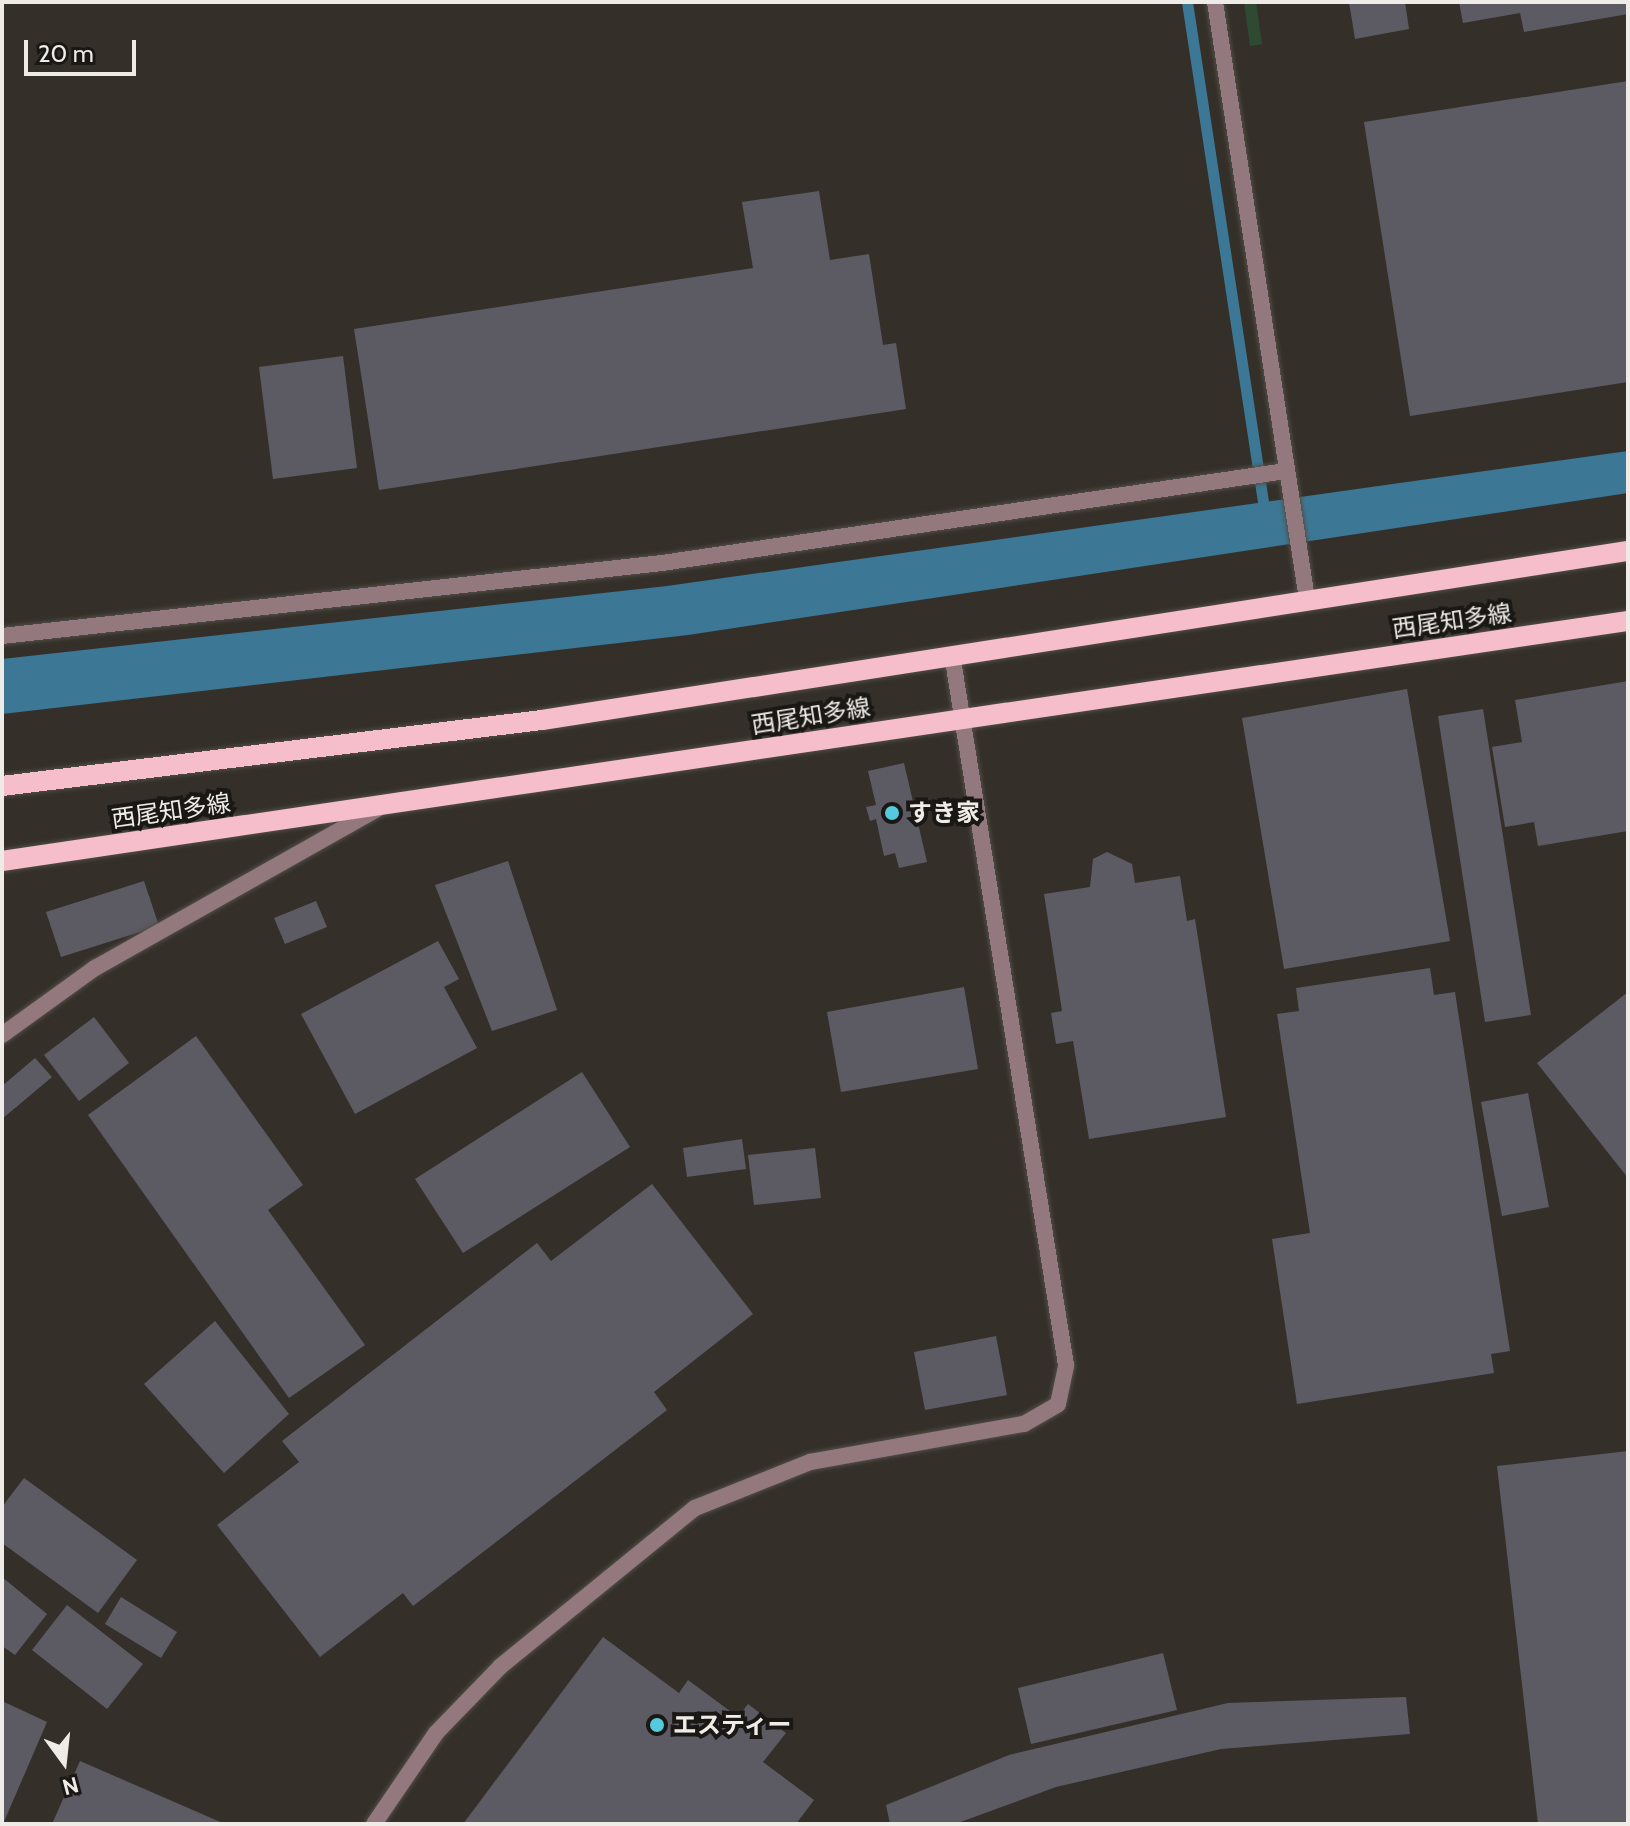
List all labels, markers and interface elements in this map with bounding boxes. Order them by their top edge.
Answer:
scale bar [28,24,140,74]
text: 20 m [38,39,94,68]
street label: 西尾知多線 [1391,598,1513,644]
street label: 西尾知多線 [749,692,873,740]
street label: 西尾知多線 [110,788,232,834]
place label: すき家 [908,799,980,827]
marker: すき家 [883,804,901,822]
place label: エスティー [673,1711,793,1739]
marker: エスティー [648,1716,666,1734]
north arrow [24,1722,104,1802]
text: N [59,1771,81,1801]

